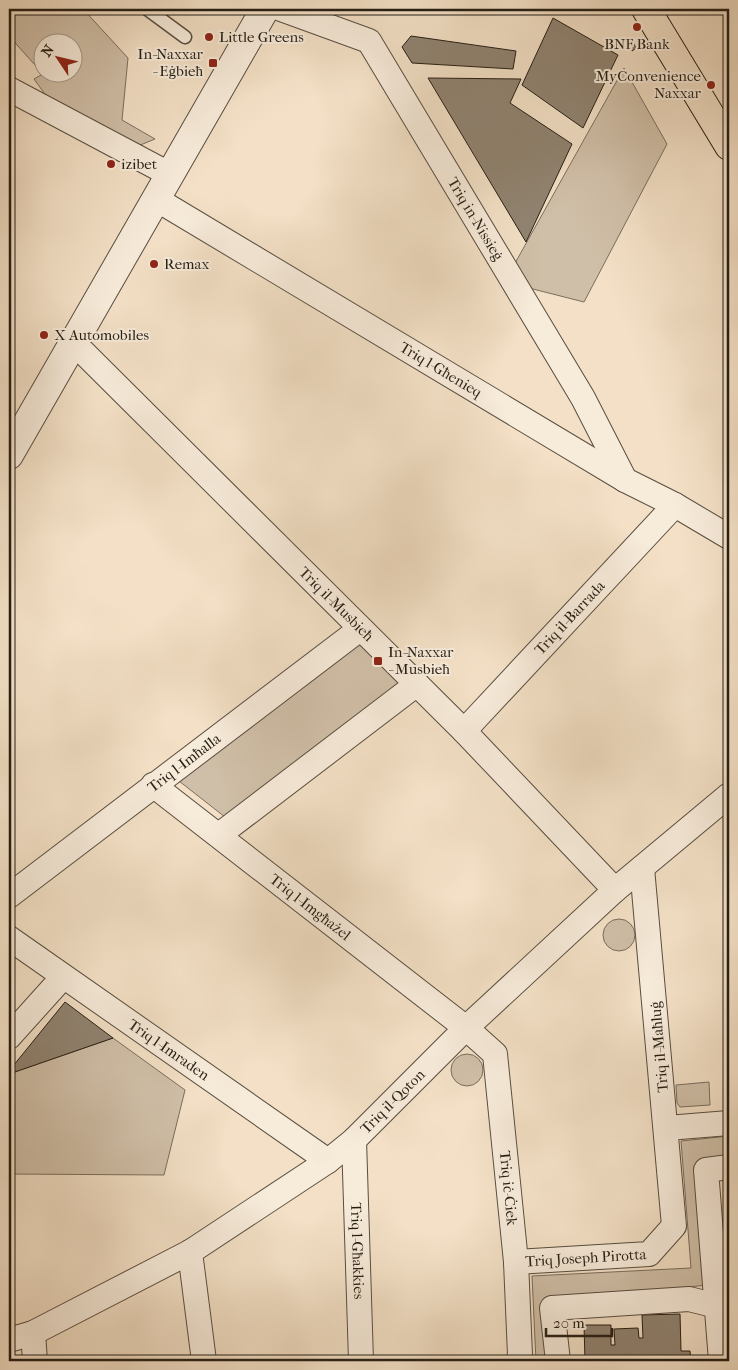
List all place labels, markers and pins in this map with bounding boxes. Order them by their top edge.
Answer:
marker: BNF Bank [631,21,643,33]
place label: Little Greens [219,28,304,46]
marker: Little Greens [203,31,215,43]
place label: BNF Bank [604,35,670,53]
place label: In-Naxxar - Eġbieħ [138,45,204,80]
marker: In-Naxxar - Eġbieħ [207,57,219,69]
place label: MyConvenience Naxxar [596,67,702,102]
marker: MyConvenience Naxxar [705,79,717,91]
place label: izibet [121,155,158,173]
marker: izibet [105,158,117,170]
place label: Remax [164,255,210,273]
marker: Remax [148,258,160,270]
place label: X Automobiles [54,326,149,344]
marker: X Automobiles [38,329,50,341]
place label: In-Naxxar - Musbieħ [388,643,454,678]
marker: In-Naxxar - Musbieħ [372,655,384,667]

